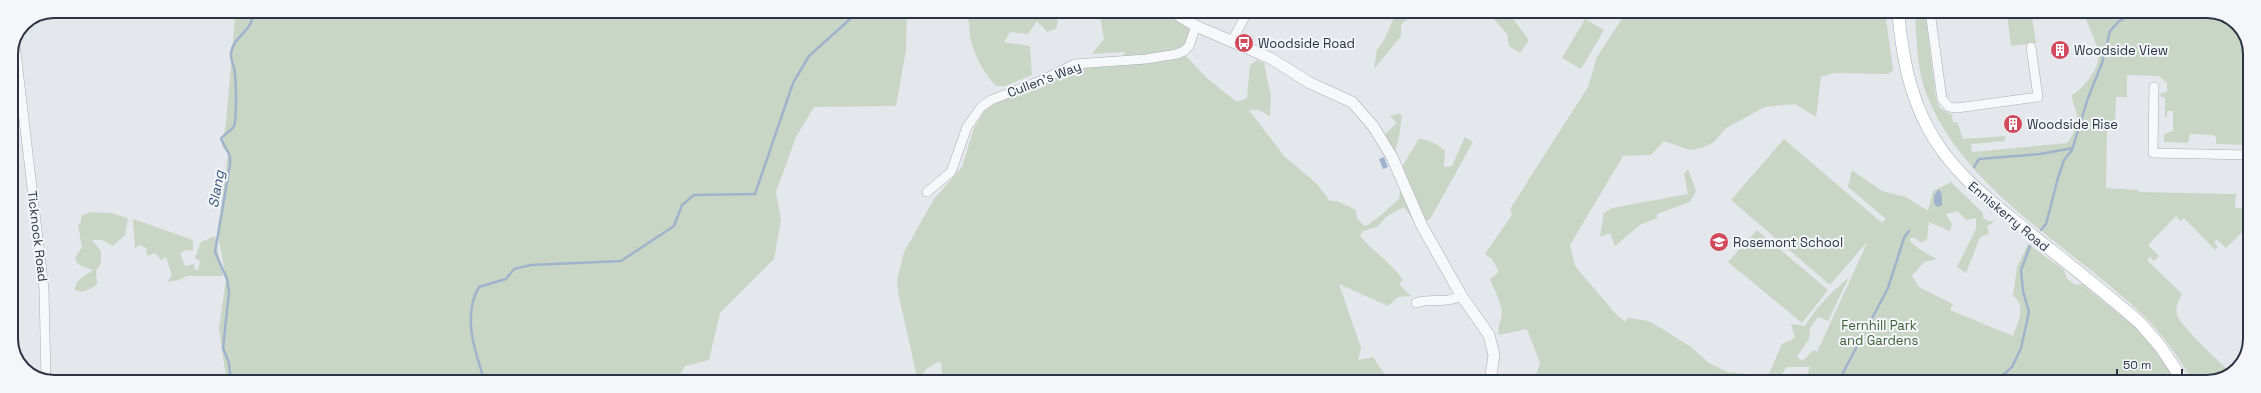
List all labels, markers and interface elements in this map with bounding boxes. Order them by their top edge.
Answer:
bus stop icon: Woodside Road [1233,32,1255,54]
place label: Woodside Road [1258,35,1355,52]
building icon: Woodside View [2049,39,2071,61]
place label: Woodside View [2074,42,2168,59]
street label: Cullen's Way [1005,58,1084,101]
building icon: Woodside Rise [2002,113,2024,135]
place label: Woodside Rise [2027,116,2118,133]
water label: Slang [204,168,228,209]
street label: Enniskerry Road [1965,178,2053,255]
street label: Ticknock Road [23,190,52,283]
school or university icon: Rosemont School [1708,231,1730,253]
place label: Rosemont School [1733,234,1843,251]
park label: Fernhill Park and Gardens [1840,317,1919,349]
scale bar [2117,351,2182,377]
text: 50 m [2123,357,2151,373]

